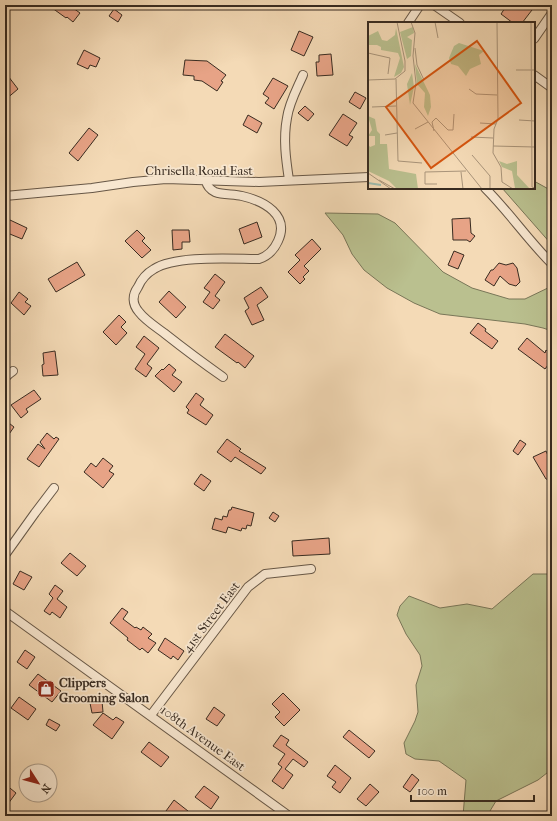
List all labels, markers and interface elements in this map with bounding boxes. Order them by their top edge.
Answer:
inset map [368,22,535,189]
street label: Chrisella Road East [145,163,253,178]
street label: 41st Street East [179,578,243,655]
place label: Clippers Grooming Salon [59,675,149,706]
shop icon: Clippers Grooming Salon [36,679,56,699]
street label: 108th Avenue East [158,702,249,774]
north arrow [18,763,58,803]
scale bar [411,777,534,803]
text: N [38,781,53,796]
text: 100 m [417,784,447,798]

